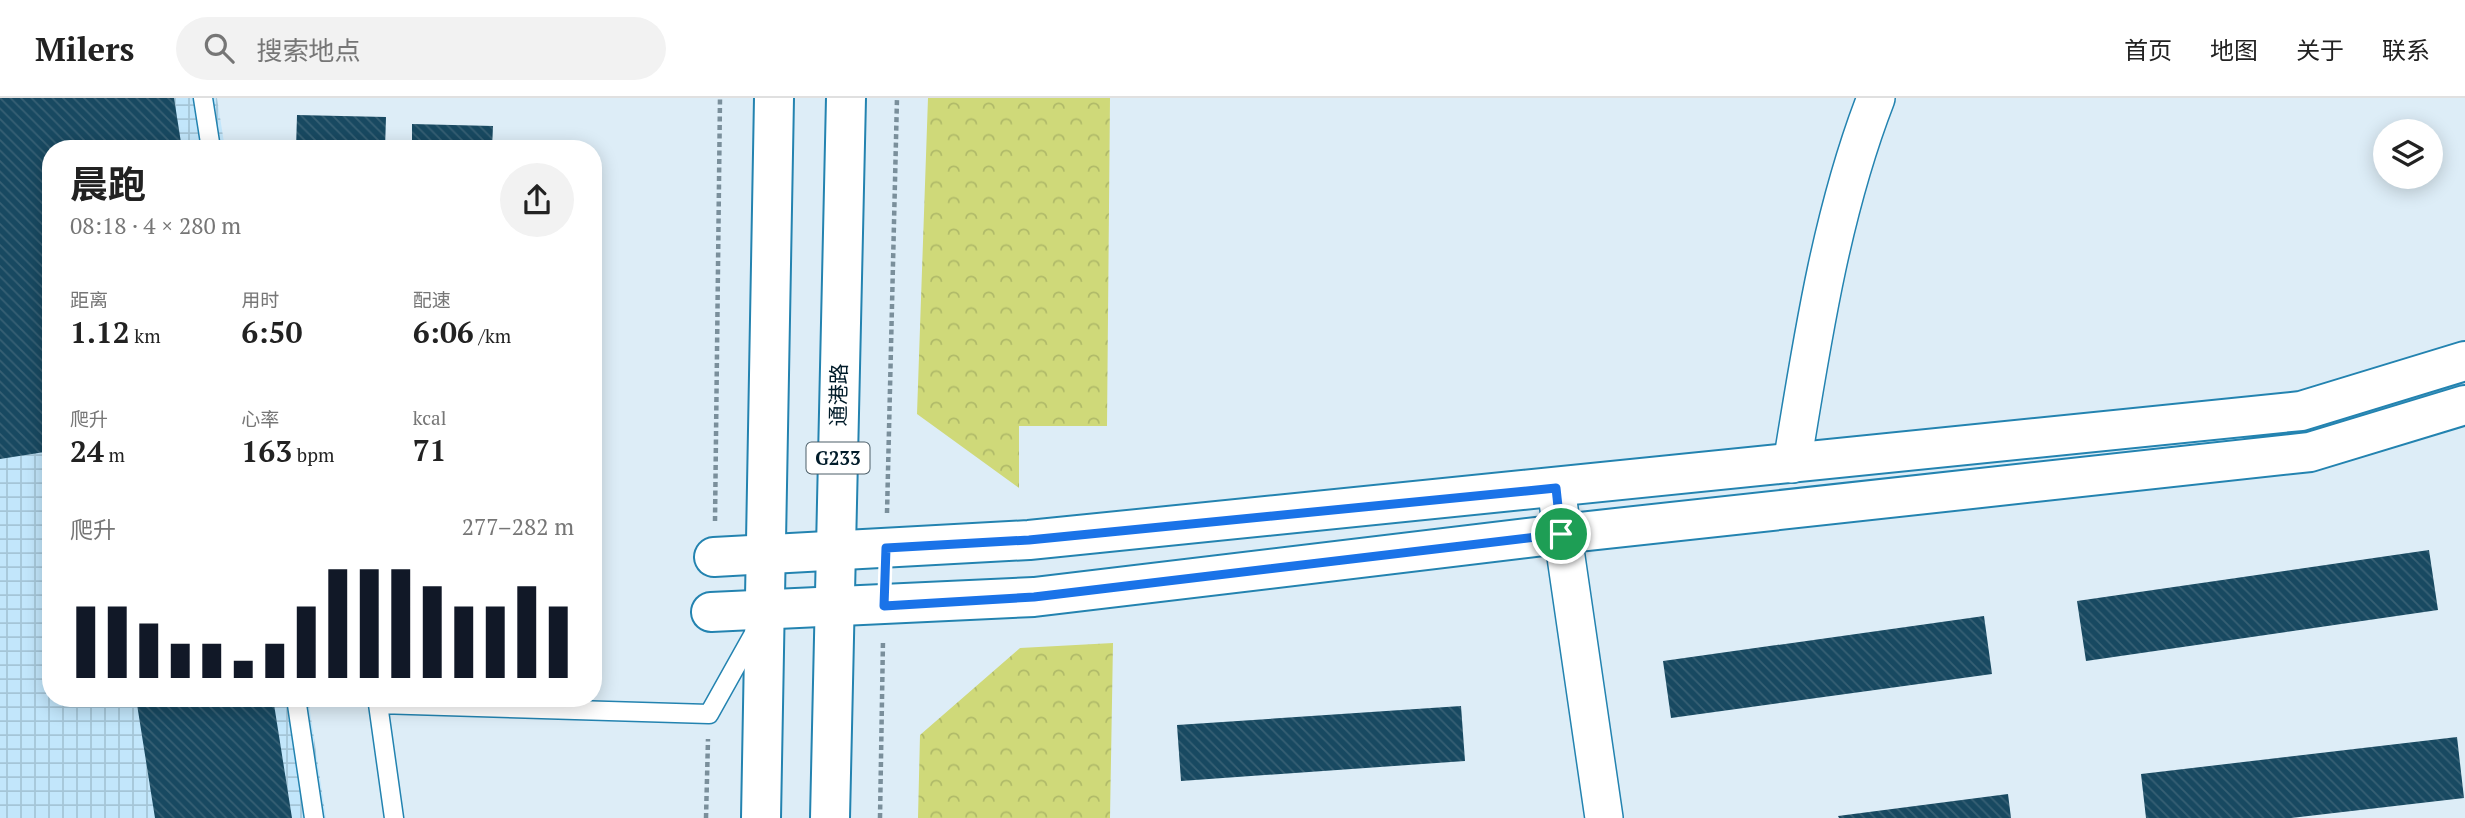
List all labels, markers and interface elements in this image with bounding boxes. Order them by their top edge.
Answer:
search box [176,17,666,80]
text: Milers [35,27,134,70]
icon: search [200,29,238,67]
text: 搜索地点 [256,33,360,67]
text: 首页 [2124,34,2172,66]
text: 地图 [2210,34,2258,66]
text: 关于 [2296,34,2344,66]
text: 联系 [2382,34,2430,66]
map controls [2373,119,2443,189]
button: layers [2373,119,2443,189]
text: 晨跑 [70,159,146,209]
button: share [500,163,574,237]
text: 08:18 · 4 × 280 m [70,210,241,241]
text: 距离 [70,287,108,312]
text: 用时 [241,287,279,312]
text: 配速 [413,287,451,312]
text: 1.12 [70,312,130,352]
text: 6:50 [241,312,302,352]
text: 6:06 [413,312,474,352]
text: km [130,323,161,348]
text: /km [474,323,511,348]
street label: 通港路 [823,363,853,427]
text: kcal [413,405,446,430]
text: 爬升 [70,406,108,431]
text: 心率 [241,406,279,431]
text: 71 [413,430,447,470]
text: 24 [70,431,104,471]
text: 163 [241,431,292,471]
text: m [104,442,125,467]
text: bpm [292,442,334,467]
road number: G233 [806,442,870,474]
pin [1531,504,1591,564]
text: 277–282 m [462,511,574,542]
text: 爬升 [70,514,116,545]
icon: arrive [1542,515,1580,553]

